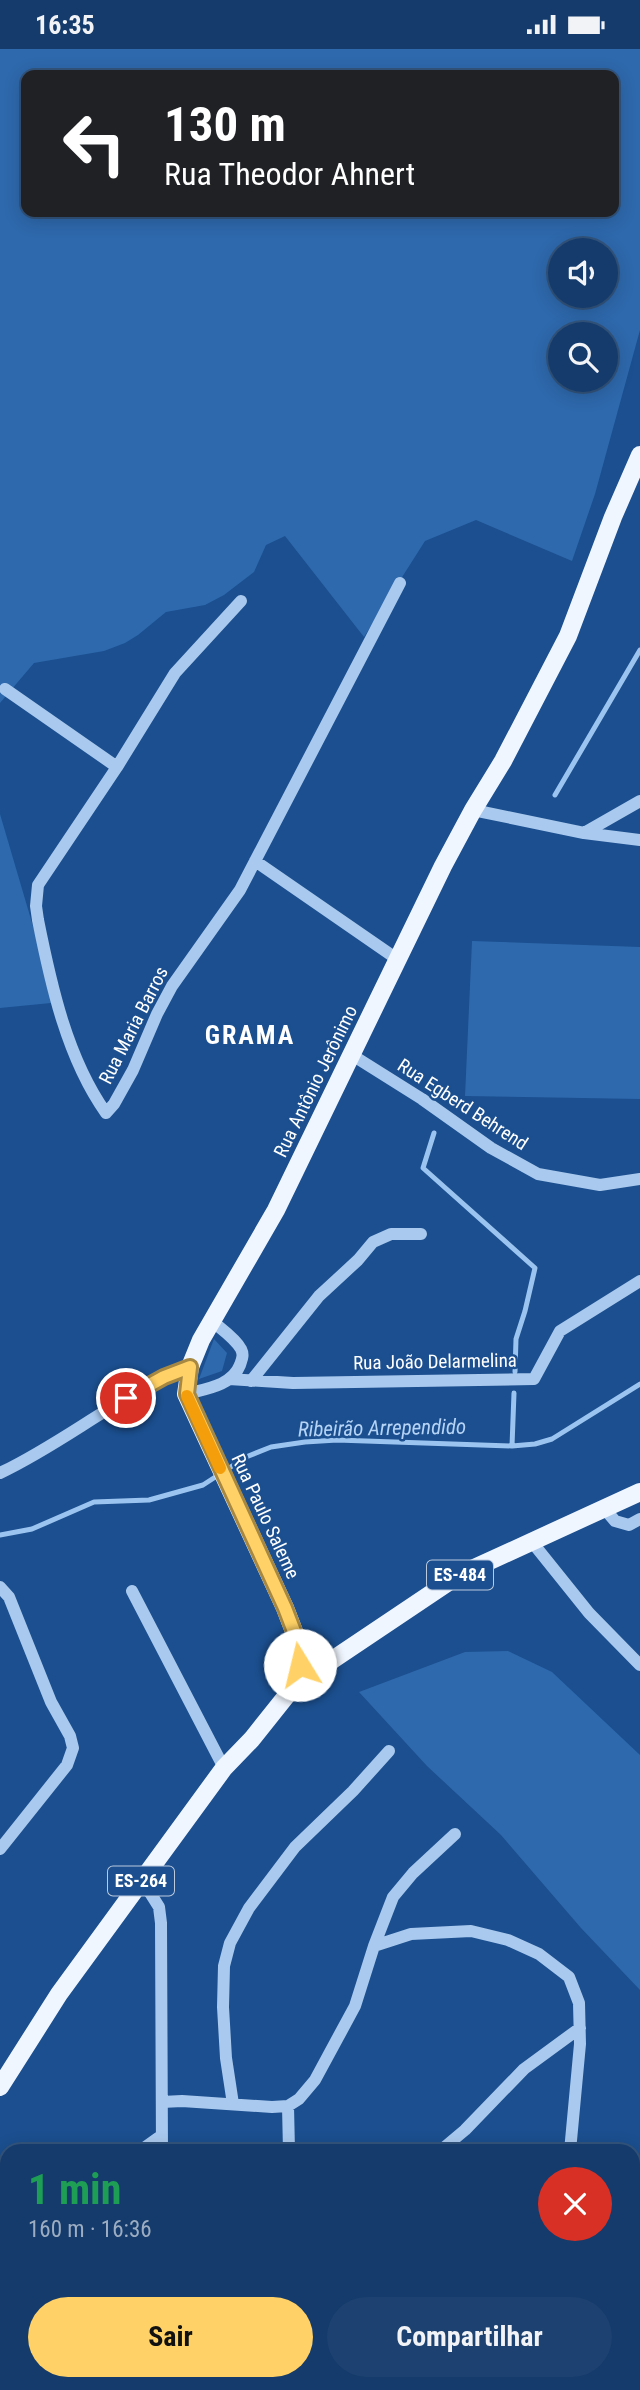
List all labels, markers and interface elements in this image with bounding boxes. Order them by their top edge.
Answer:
text: 16:35 [35,10,95,40]
text: 130 m [164,96,286,153]
icon: left [49,98,140,189]
text: Rua Theodor Ahnert [164,155,415,193]
map controls [548,238,618,392]
button: sound [548,238,618,308]
button: search [548,322,618,392]
street label: Rua Maria Barros [94,963,173,1088]
street label: Rua Antônio Jerônimo [269,1002,362,1161]
district label: GRAMA [205,1020,295,1050]
street label: Rua Egberd Behrend [393,1054,532,1155]
street label: Rua João Delarmelina [353,1349,517,1374]
pin [96,1368,156,1428]
icon: arrive [107,1379,145,1417]
water label: Ribeirão Arrependido [298,1415,466,1441]
street label: Rua Paulo Saleme [227,1450,305,1582]
road number: ES-484 [427,1561,493,1589]
position arrow [263,1628,337,1702]
road number: ES-264 [108,1867,174,1895]
text: 1 min [28,2165,121,2214]
button: close [538,2167,612,2241]
text: 160 m · 16:36 [28,2216,152,2243]
button: Sair [28,2297,313,2377]
button: Compartilhar [327,2297,612,2377]

